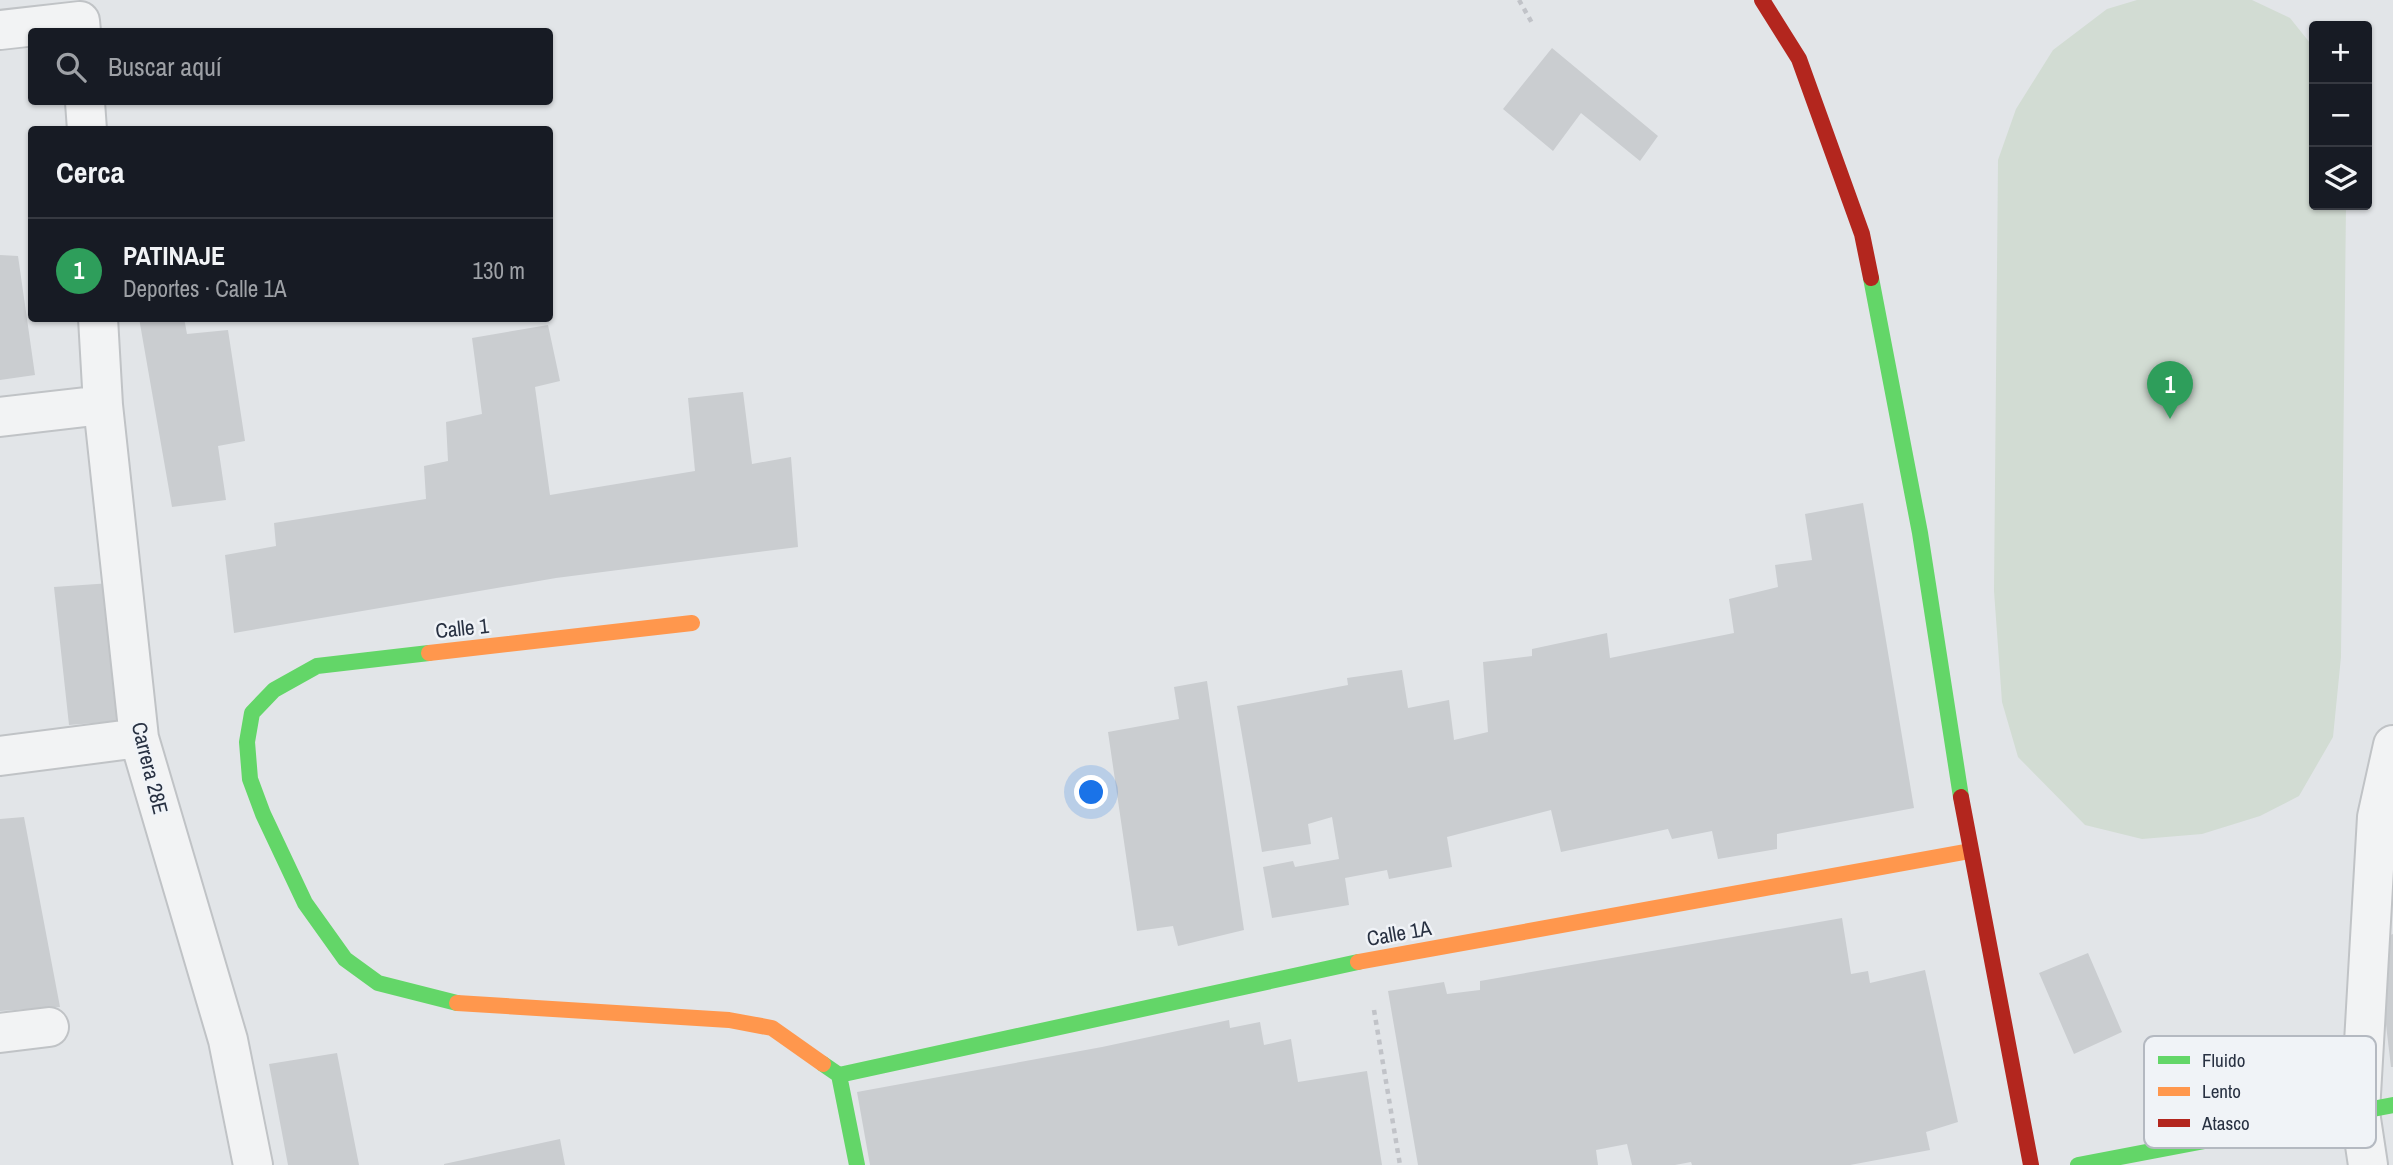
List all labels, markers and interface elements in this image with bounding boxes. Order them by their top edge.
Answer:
map controls [2309,21,2372,210]
button: + [2309,21,2372,84]
search box [28,28,553,105]
icon: search [52,48,90,86]
text: Buscar aquí [108,49,222,84]
button: − [2309,84,2372,147]
button: layers [2309,147,2372,210]
text: Cerca [56,152,124,192]
text: PATINAJE [123,238,225,273]
text: 1 [74,255,84,286]
text: 130 m [473,255,525,286]
text: Deportes · Calle 1A [123,273,287,304]
pin: 1 [2147,361,2193,419]
street label: Calle 1 [434,611,491,645]
street label: Carrera 28E [125,719,175,817]
your location [1074,775,1108,809]
street label: Calle 1A [1364,913,1434,953]
legend [2144,1036,2376,1148]
text: Fluido [2202,1047,2245,1073]
text: Lento [2202,1078,2241,1104]
text: Atasco [2201,1110,2250,1136]

